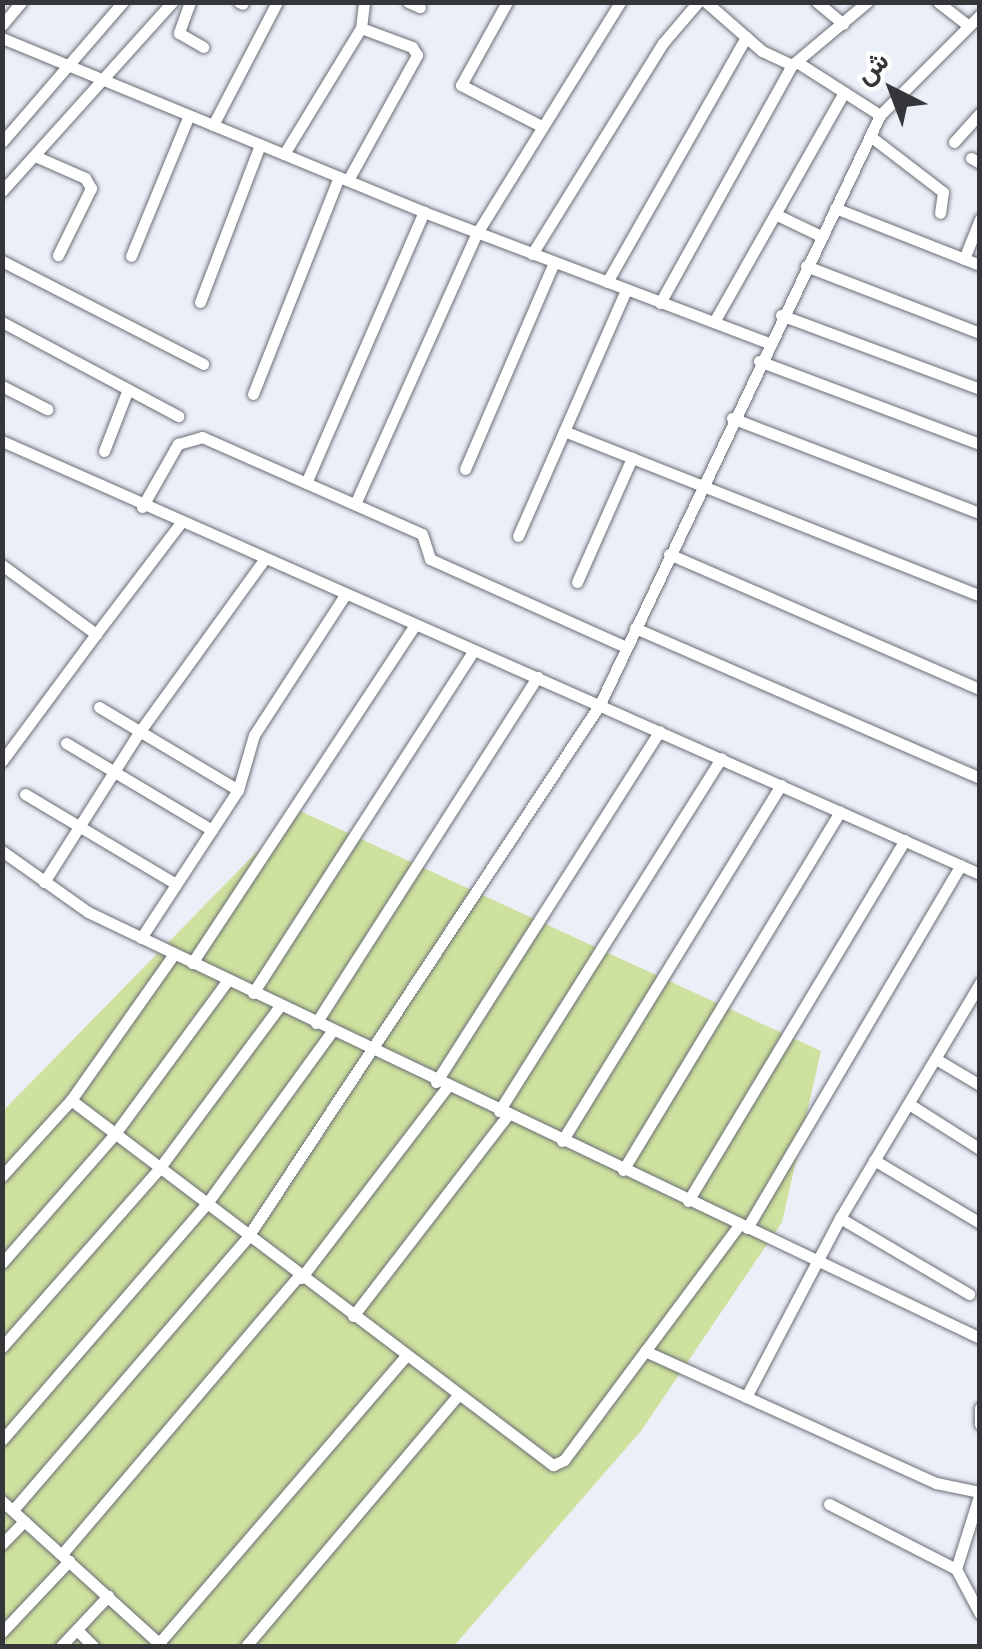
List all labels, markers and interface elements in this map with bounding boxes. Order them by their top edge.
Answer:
north arrow [842,40,942,140]
text: ش [847,42,897,93]

